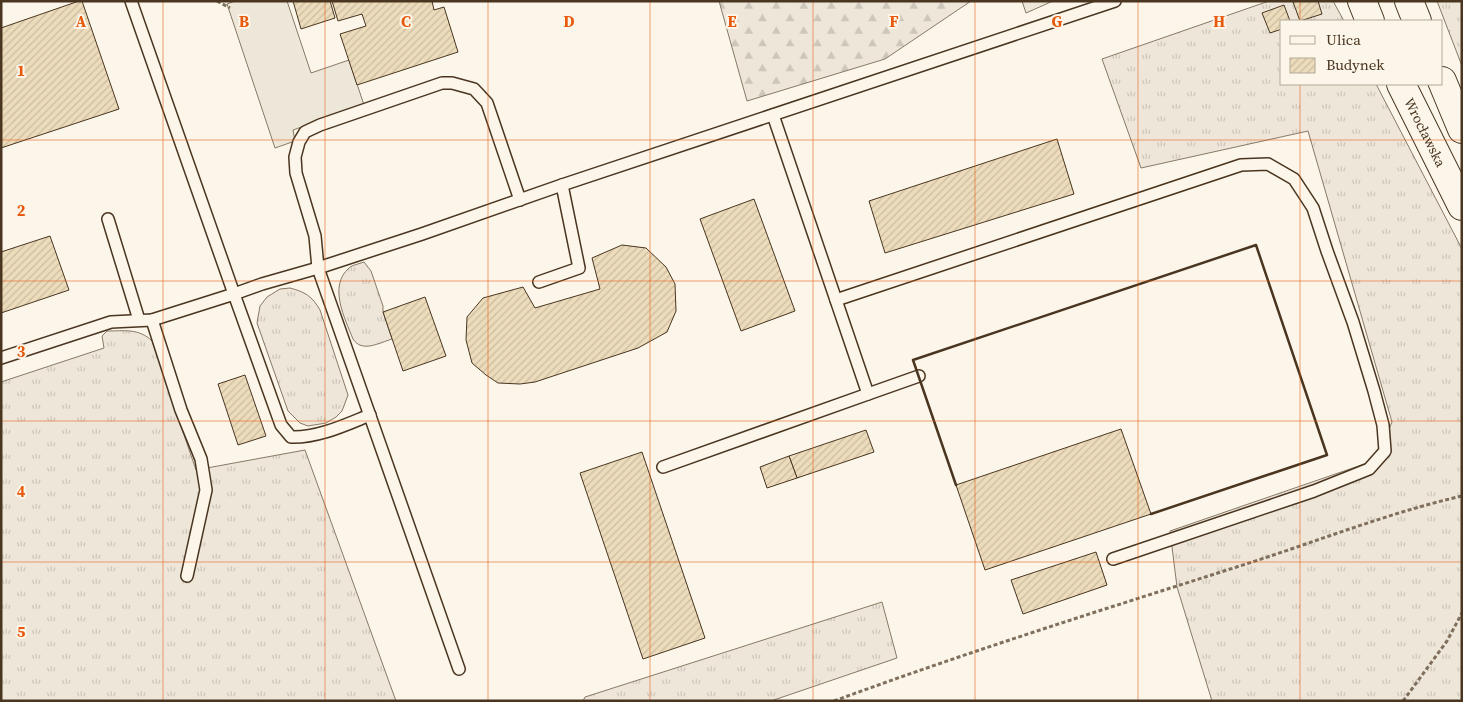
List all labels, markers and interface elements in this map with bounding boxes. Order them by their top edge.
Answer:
text: A [76,10,87,32]
text: B [239,10,250,32]
text: C [401,10,411,32]
text: D [563,10,575,32]
text: E [727,10,737,32]
text: F [889,10,899,32]
text: G [1052,10,1063,32]
text: H [1213,10,1225,32]
legend [1280,20,1443,85]
text: Ulica [1326,29,1361,50]
text: Budynek [1326,54,1385,75]
text: 1 [17,59,25,81]
street label: Wrocławska [1399,94,1451,171]
text: 2 [17,199,26,221]
text: 3 [17,340,26,362]
text: 4 [17,480,26,502]
text: 5 [17,620,26,642]

